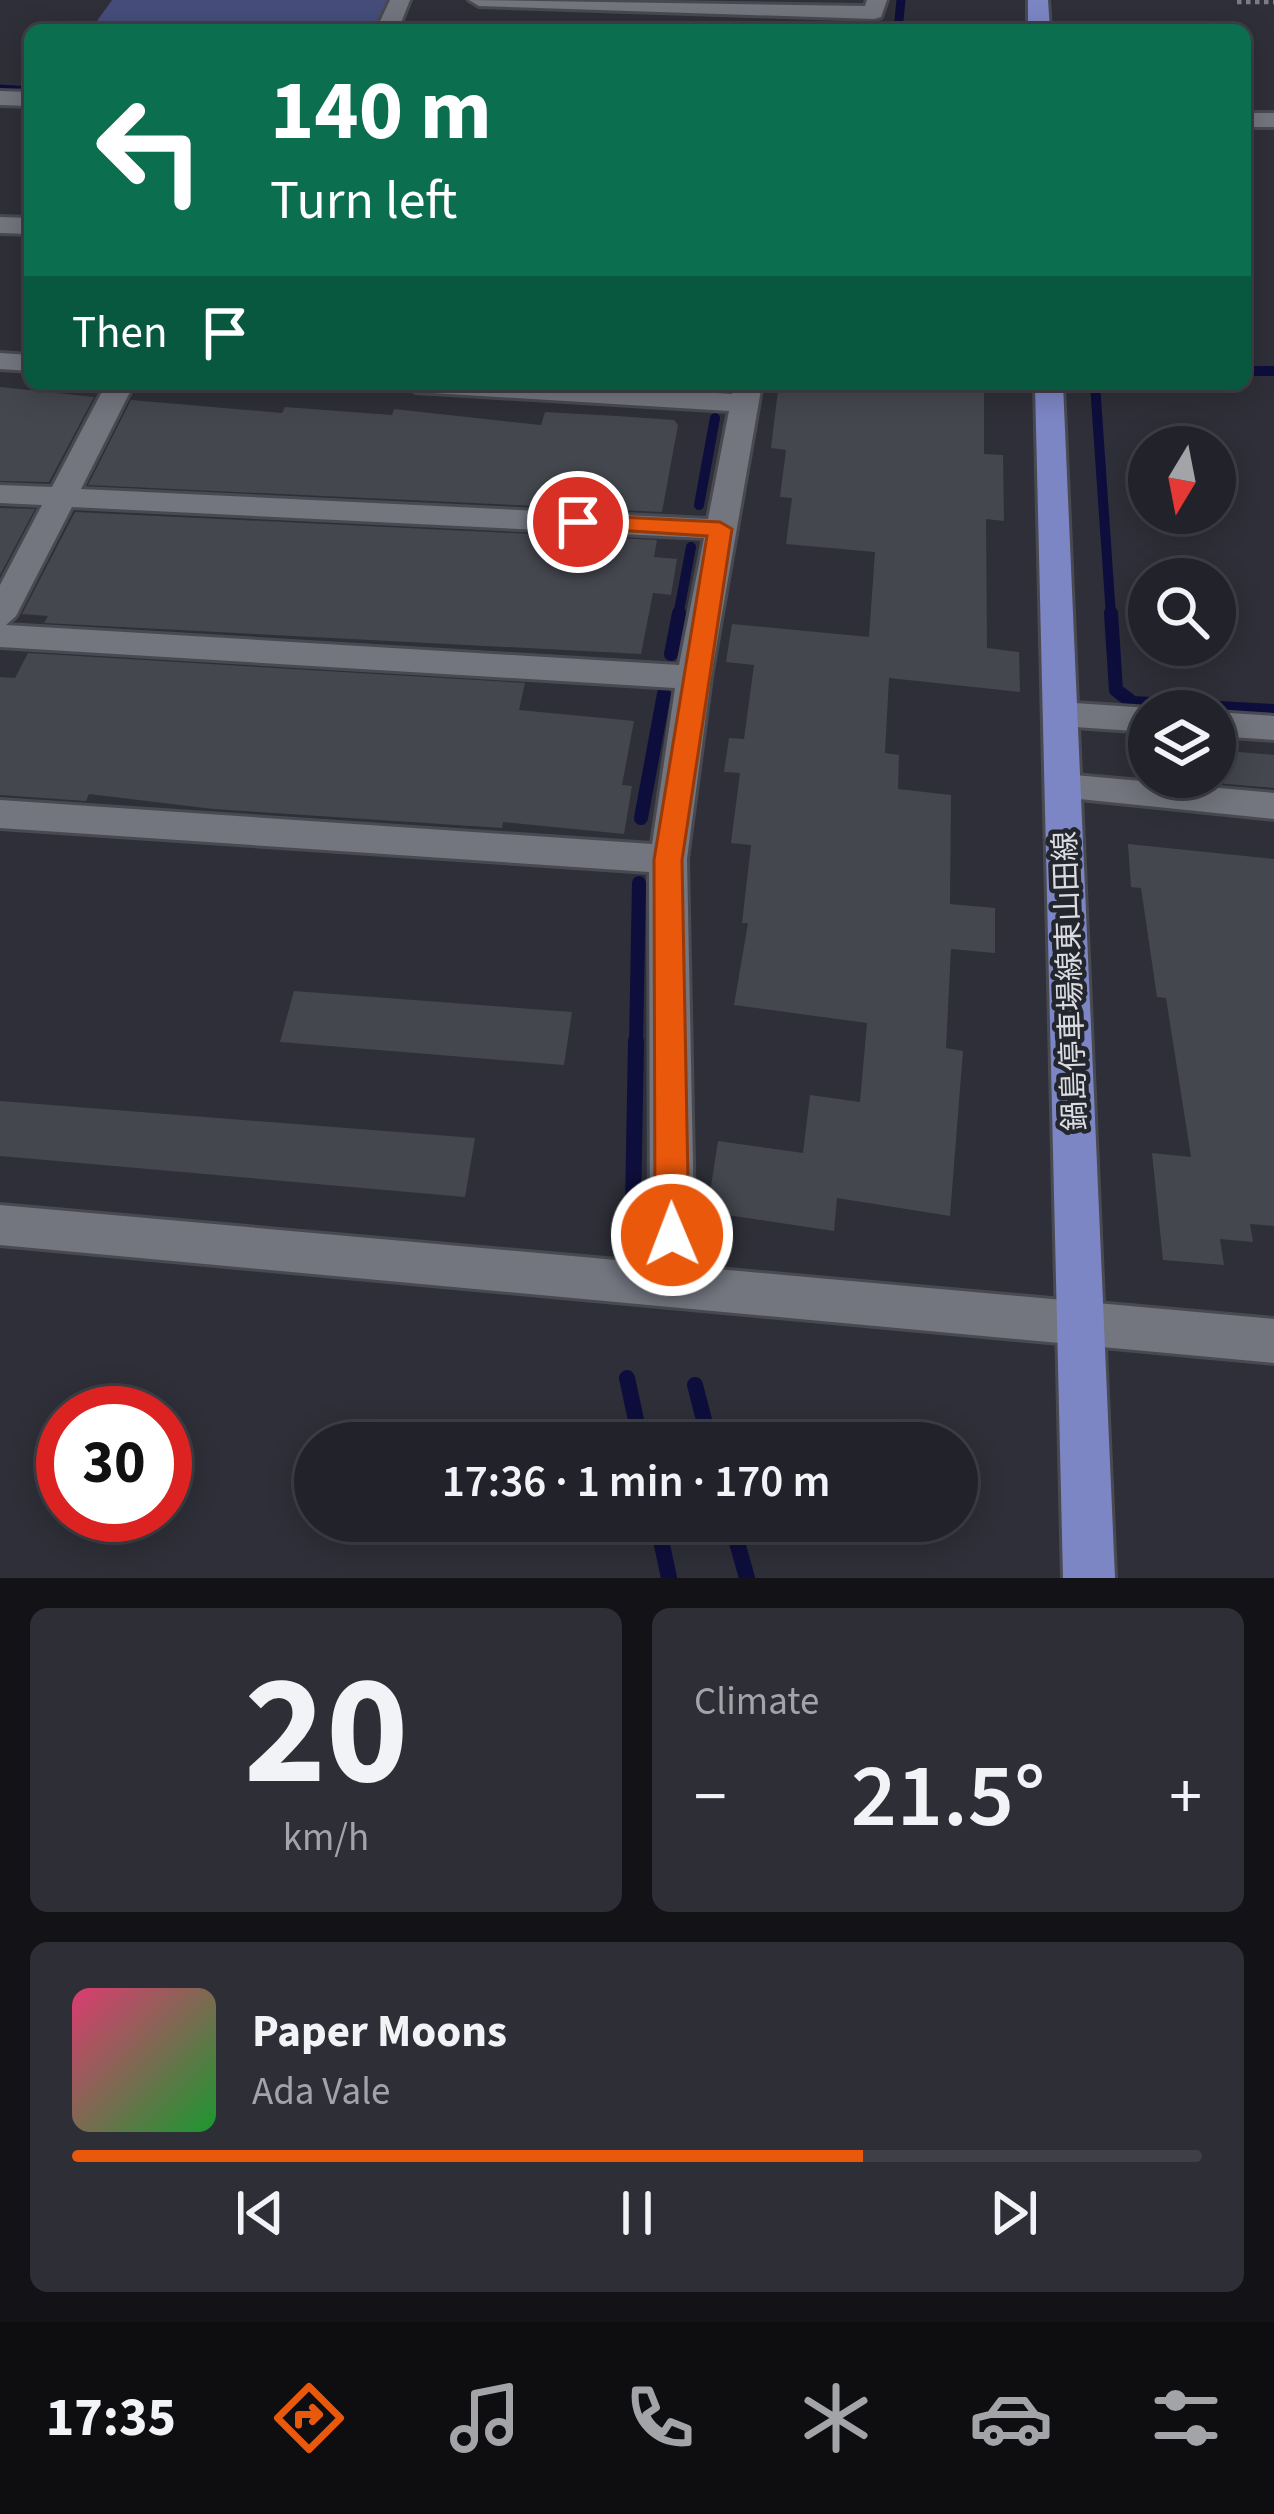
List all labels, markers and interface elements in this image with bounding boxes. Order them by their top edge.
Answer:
text: 140 m [270,52,492,172]
icon: left [72,72,228,228]
text: Turn left [270,163,457,240]
icon: arrive [192,300,258,366]
text: Then [72,301,168,365]
north arrow [1128,426,1236,534]
map controls [1128,426,1236,798]
pin [527,471,629,573]
icon: arrive [545,489,611,555]
button: search [1128,558,1236,666]
button: layers [1128,690,1236,798]
street label: 鍋島停車場線東山田線 [1044,830,1097,1132]
position arrow [609,1172,735,1298]
speed limit sign: 30 [36,1386,192,1542]
text: 17:36 · 1 min · 170 m [442,1450,830,1514]
text: 20 [244,1621,408,1843]
text: Climate [694,1674,819,1730]
text: 21.5° [851,1733,1045,1861]
text: − [694,1750,727,1844]
text: + [1169,1750,1202,1844]
text: km/h [283,1810,369,1866]
text: Paper Moons [252,2000,507,2064]
text: Ada Vale [252,2064,390,2120]
icon: previous [227,2180,293,2246]
icon: pause [604,2180,670,2246]
icon: next [981,2180,1047,2246]
icon: directions [267,2376,351,2460]
icon: music [443,2376,527,2460]
icon: phone [618,2376,702,2460]
icon: climate [794,2376,878,2460]
icon: car [969,2376,1053,2460]
icon: filters [1144,2376,1228,2460]
text: 17:35 [46,2380,176,2457]

